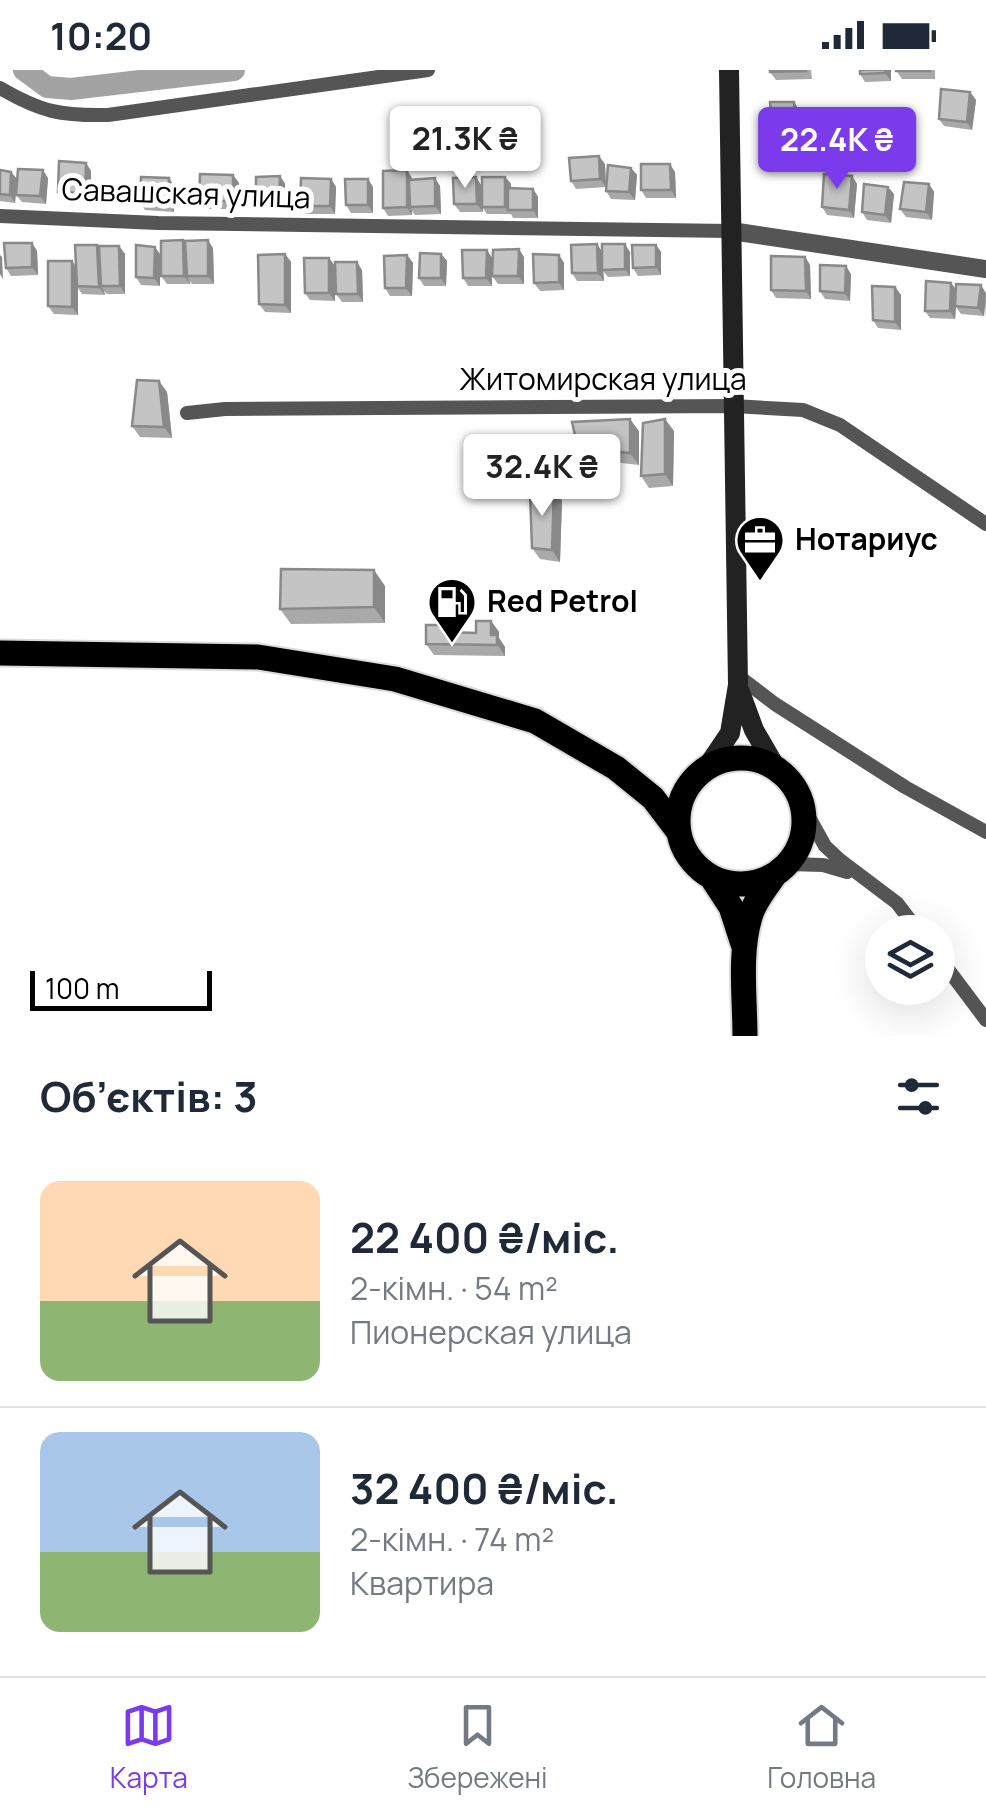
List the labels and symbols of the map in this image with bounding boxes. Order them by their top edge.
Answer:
pin: 21.3K ₴ [373,106,557,191]
pin: 22.4K ₴ [745,107,929,192]
street label: Савашская улица [61,168,311,217]
street label: Житомирская улица [459,358,747,399]
pin: 32.4K ₴ [450,434,634,519]
office icon: Нотариус [734,514,786,582]
place label: Нотариус [795,518,938,559]
fuel station icon: Red Petrol [426,576,478,644]
place label: Red Petrol [487,580,638,621]
scale bar [30,966,212,1010]

